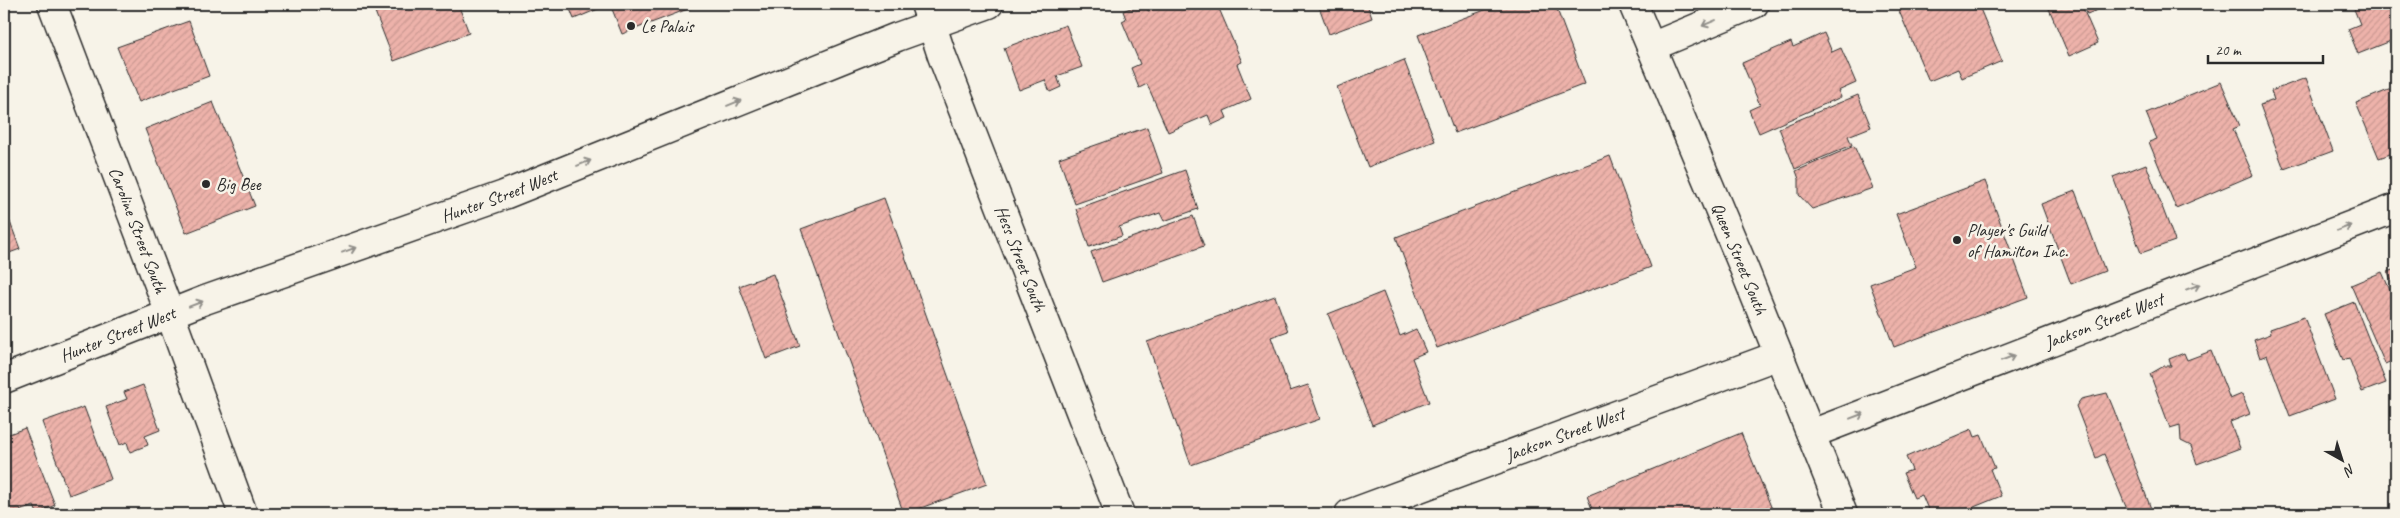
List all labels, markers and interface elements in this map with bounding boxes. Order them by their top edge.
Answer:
place label: Le Palais [641,15,695,37]
one-way arrow [1702,18,1717,28]
marker: Le Palais [625,20,637,32]
scale bar [2208,32,2322,64]
text: 20 m [2215,41,2242,60]
one-way arrow [726,98,742,107]
one-way arrow [575,158,591,167]
street label: Hunter Street West [438,163,562,227]
street label: Caroline Street South [104,164,172,297]
place label: Big Bee [216,173,262,195]
marker: Big Bee [200,178,212,190]
street label: Queen Street South [1707,199,1773,319]
street label: Hess Street South [990,202,1052,316]
place label: Player's Guild of Hamilton Inc. [1967,219,2068,262]
one-way arrow [2336,223,2351,232]
marker: Player's Guild of Hamilton Inc. [1951,234,1963,246]
one-way arrow [341,245,356,254]
one-way arrow [2185,281,2200,290]
street label: Jackson Street West [2041,287,2169,354]
one-way arrow [188,299,203,308]
street label: Hunter Street West [57,301,180,367]
one-way arrow [2000,353,2016,362]
street label: Jackson Street West [1501,401,1630,467]
one-way arrow [1849,411,1864,420]
north arrow [2318,436,2368,486]
text: N [2339,460,2359,481]

